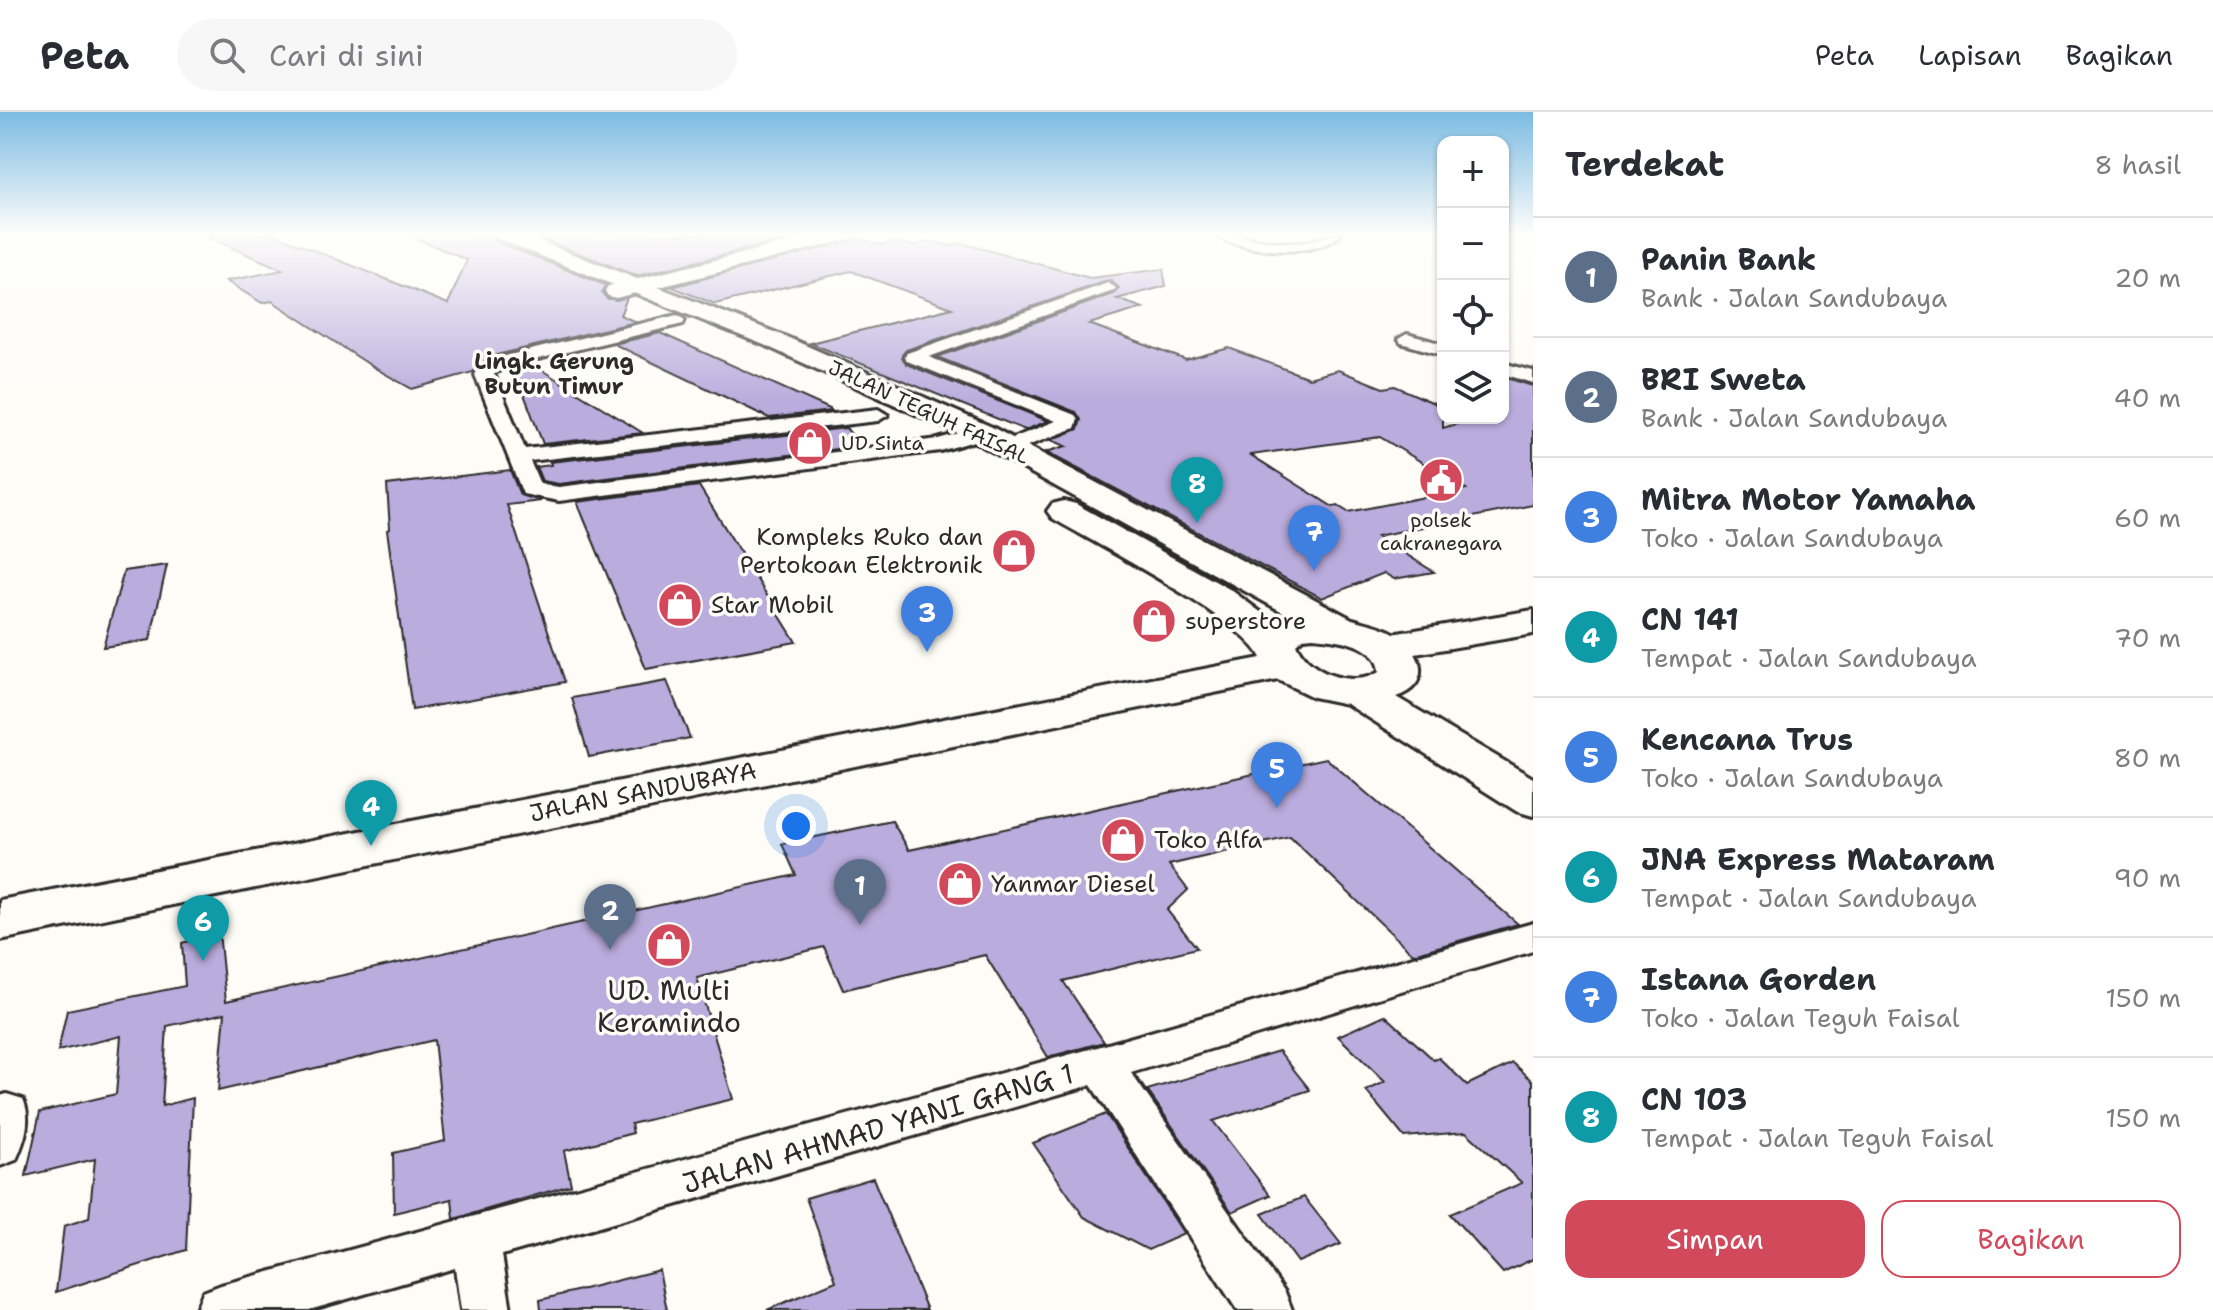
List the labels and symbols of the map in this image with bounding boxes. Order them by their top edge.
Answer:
district label: Lingk. Gerung Butun Timur [474,347,634,401]
street label: JALAN TEGUH FAISAL [825,354,1033,470]
shop icon: UD Sinta [786,419,834,467]
place label: UD Sinta [841,430,924,456]
public building icon: polsek cakranegara [1417,456,1465,504]
pin: 8 [1171,457,1223,523]
pin: 7 [1288,505,1340,571]
place label: polsek cakranegara [1380,507,1503,556]
place label: Kompleks Ruko dan Pertokoan Elektronik [740,521,983,581]
shop icon: Kompleks Ruko dan Pertokoan Elektronik [990,527,1038,575]
shop icon: Star Mobil [656,581,704,629]
pin: 3 [901,586,953,652]
place label: Star Mobil [711,589,834,621]
shop icon: superstore [1130,597,1178,645]
place label: superstore [1185,605,1306,637]
pin: 5 [1251,742,1303,808]
street label: JALAN SANDUBAYA [527,754,759,830]
pin: 4 [345,780,397,846]
your location [776,806,816,846]
shop icon: Toko Alfa [1099,816,1147,864]
place label: Toko Alfa [1154,824,1263,856]
pin: 1 [834,859,886,925]
shop icon: Yanmar Diesel [936,860,984,908]
place label: Yanmar Diesel [991,868,1156,900]
pin: 2 [584,884,636,950]
pin: 6 [177,895,229,961]
shop icon: UD. Multi Keramindo [645,921,693,969]
place label: UD. Multi Keramindo [597,971,741,1041]
street label: JALAN AHMAD YANI GANG 1 [678,1054,1078,1202]

